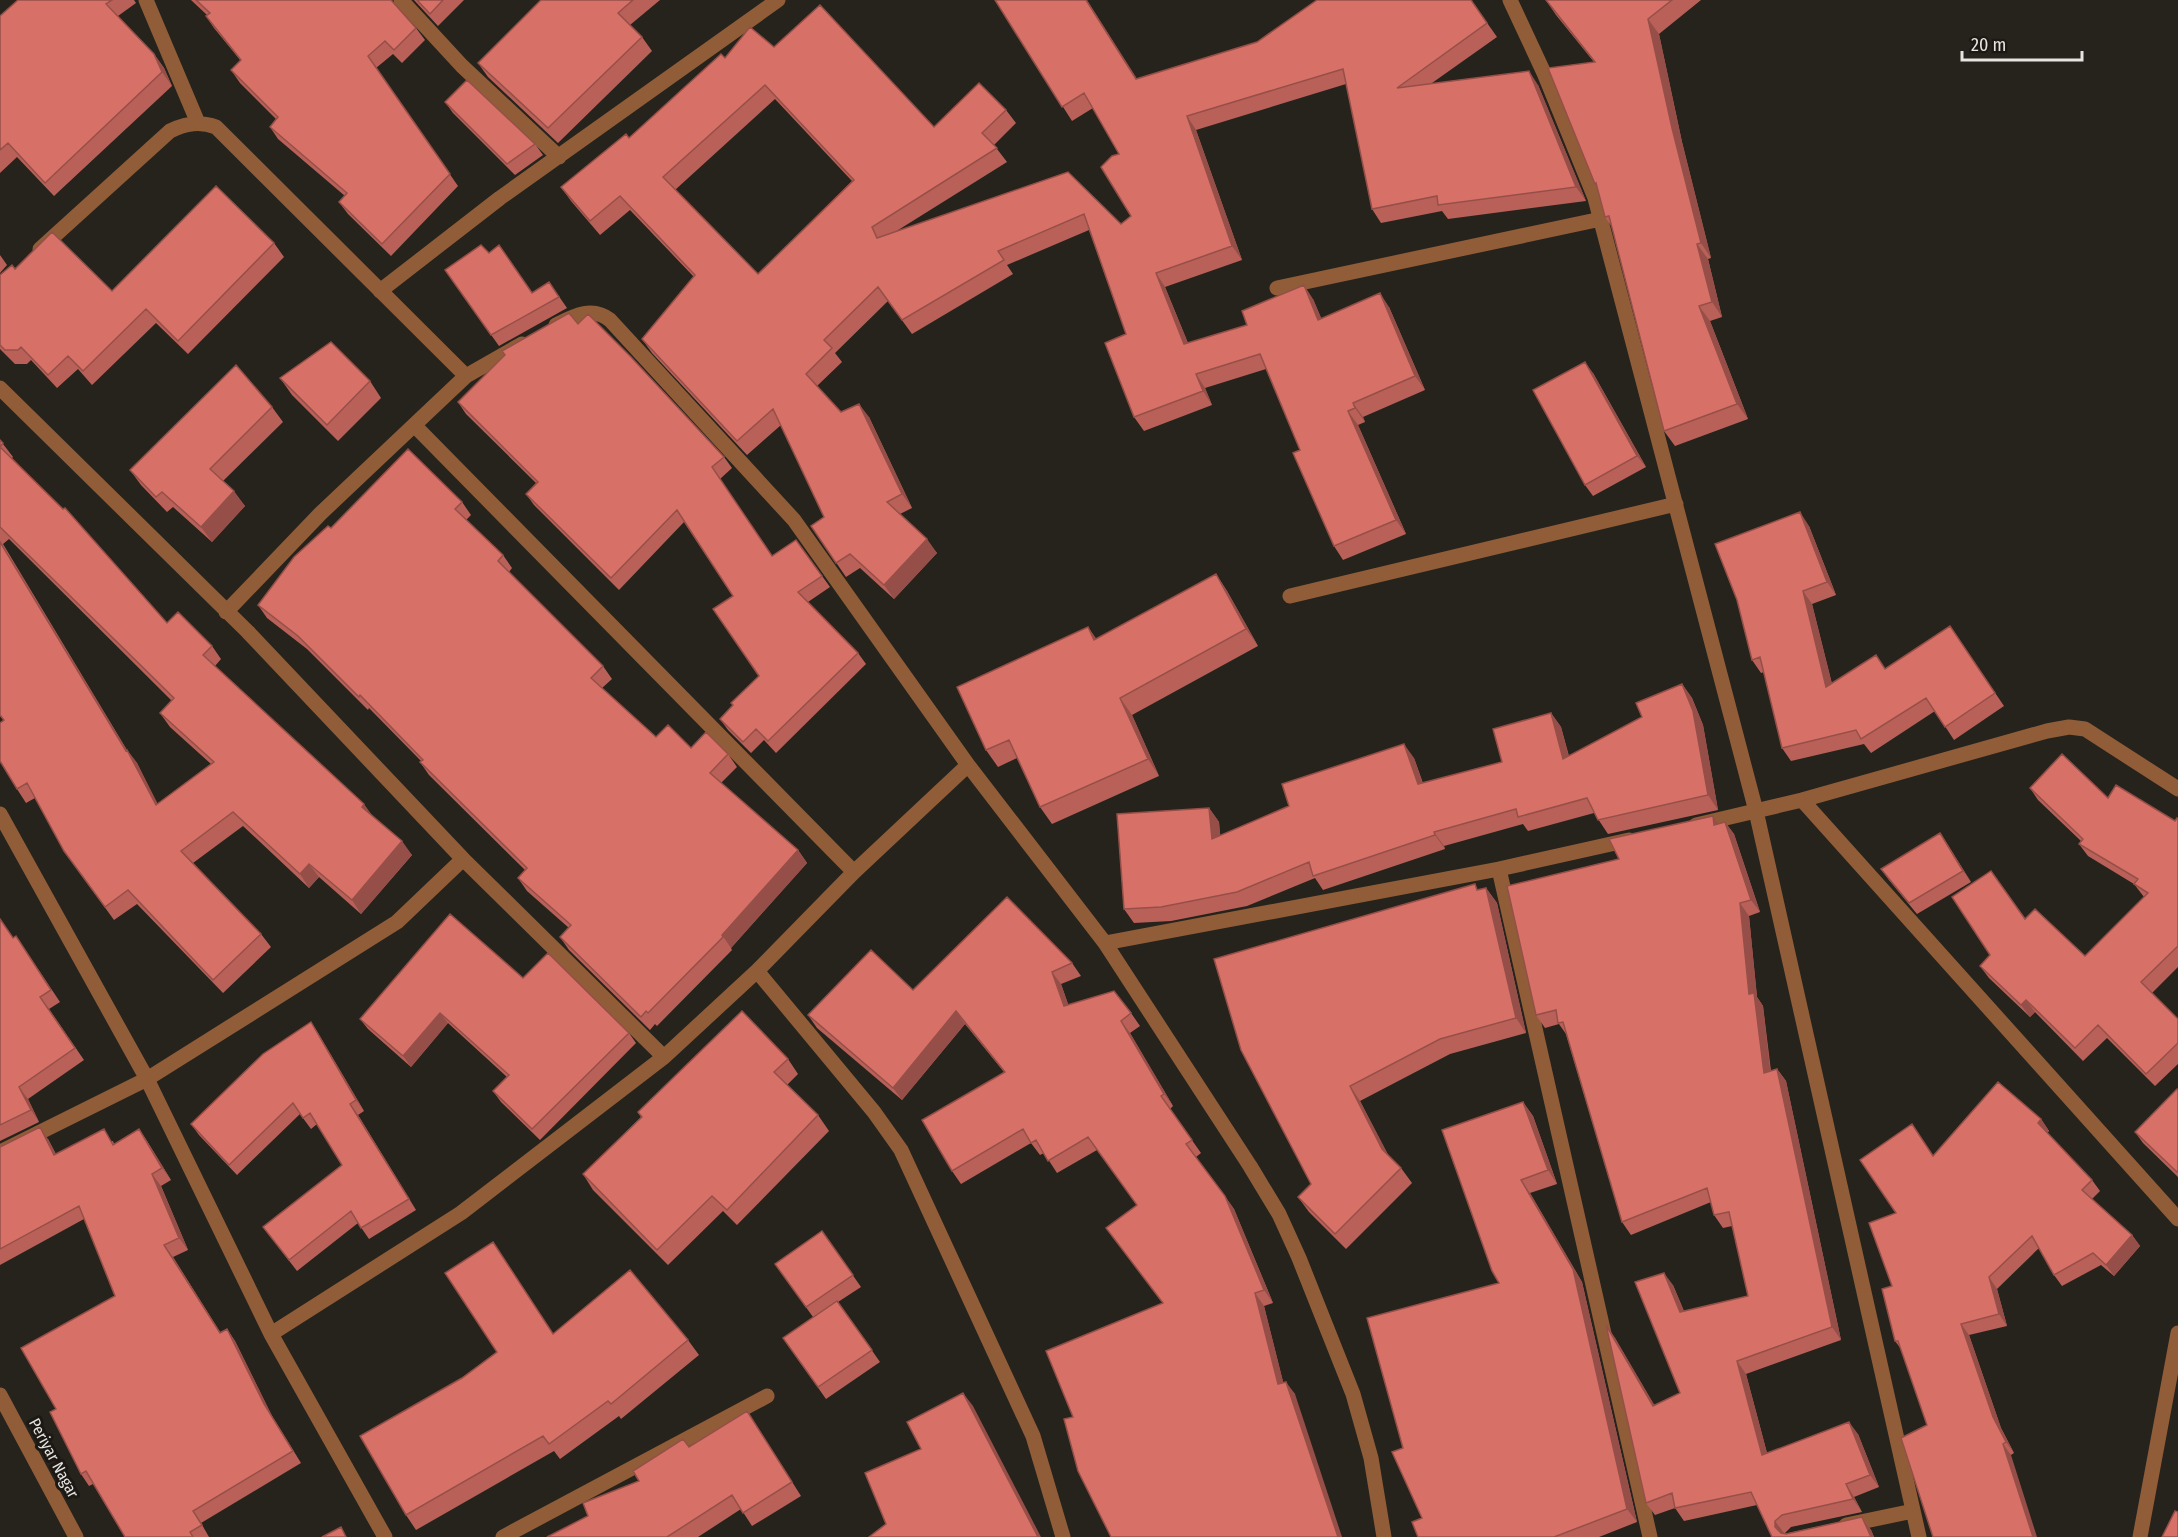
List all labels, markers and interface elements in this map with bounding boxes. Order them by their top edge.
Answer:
scale bar [1962,24,2082,62]
text: 20 m [1971,34,2006,56]
street label: Periyar Nagar [25,1415,83,1501]

